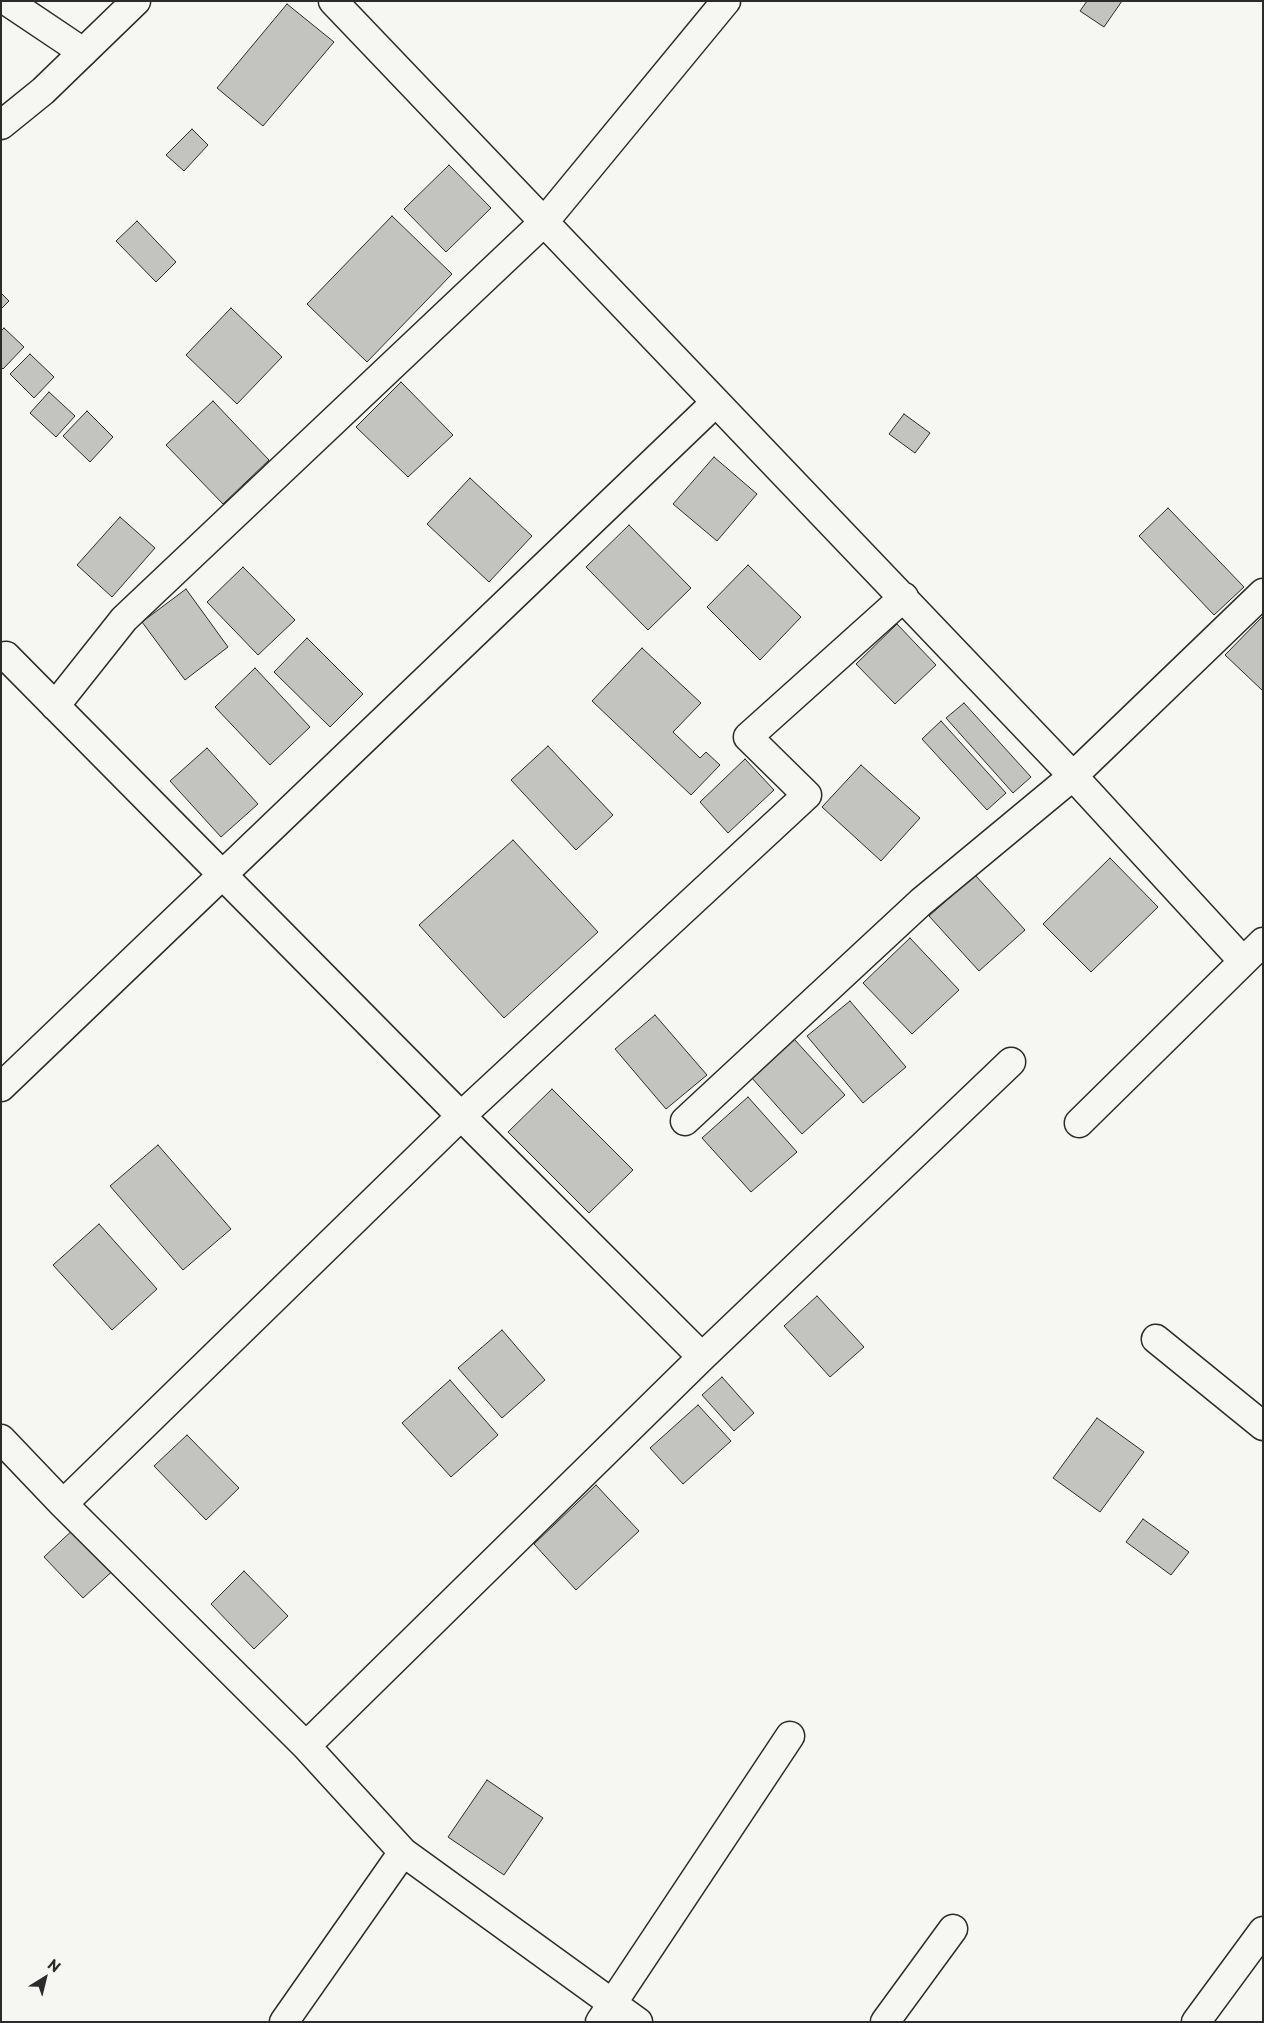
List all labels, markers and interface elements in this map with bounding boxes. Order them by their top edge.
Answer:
north arrow [20,1953,70,2003]
text: N [43,1954,65,1977]

